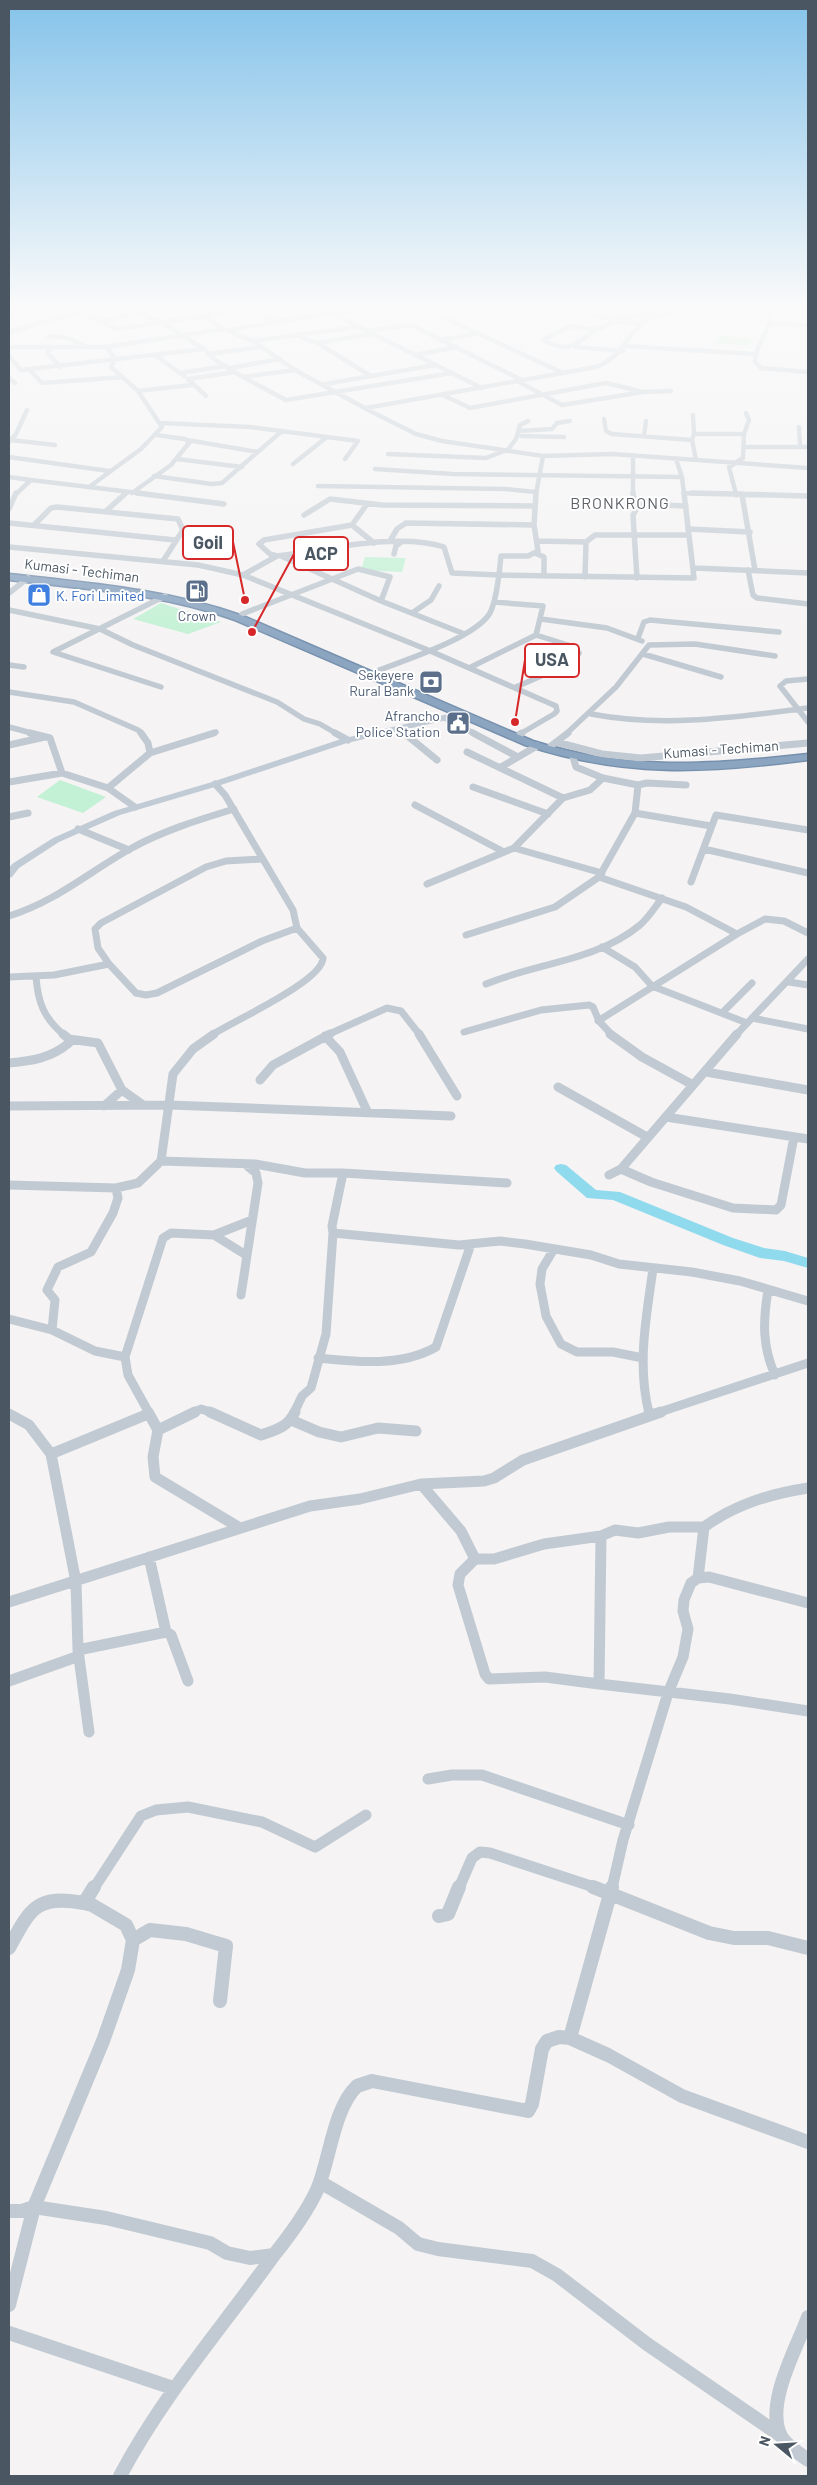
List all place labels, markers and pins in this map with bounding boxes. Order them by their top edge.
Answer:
callout: Goil [183,526,233,559]
callout: ACP [294,537,348,570]
fuel station icon: Crown [184,578,210,604]
shop icon: K. Fori Limited [26,582,52,608]
place label: K. Fori Limited [56,587,144,604]
place label: Crown [178,607,216,624]
callout: USA [525,644,579,677]
place label: Sekeyere Rural Bank [349,666,414,699]
bank icon: Sekeyere Rural Bank [418,669,444,695]
place label: Afrancho Police Station [356,707,440,740]
public building icon: Afrancho Police Station [445,710,471,736]

